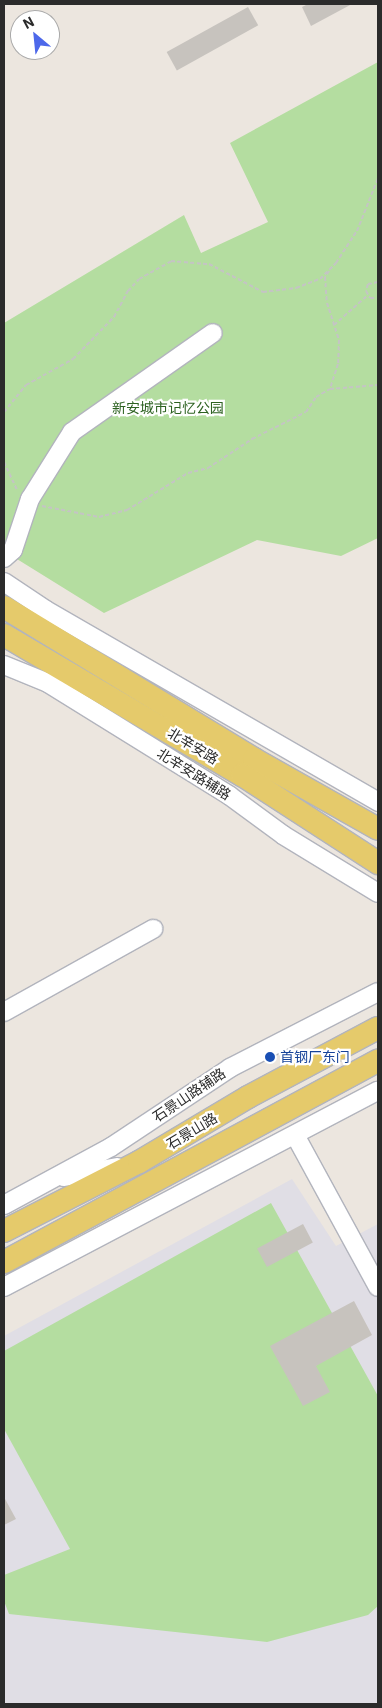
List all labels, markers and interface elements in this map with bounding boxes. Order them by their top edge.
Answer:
north arrow [10,10,60,60]
text: N [20,13,37,32]
park label: 新安城市记忆公园 [112,400,224,416]
street label: 北辛安路 [165,724,221,768]
street label: 北辛安路辅路 [154,745,234,803]
place label: 首钢厂东门 [280,1049,350,1065]
marker: 首钢厂东门 [264,1051,276,1063]
street label: 石景山路辅路 [149,1065,229,1125]
street label: 石景山路 [164,1109,220,1153]

